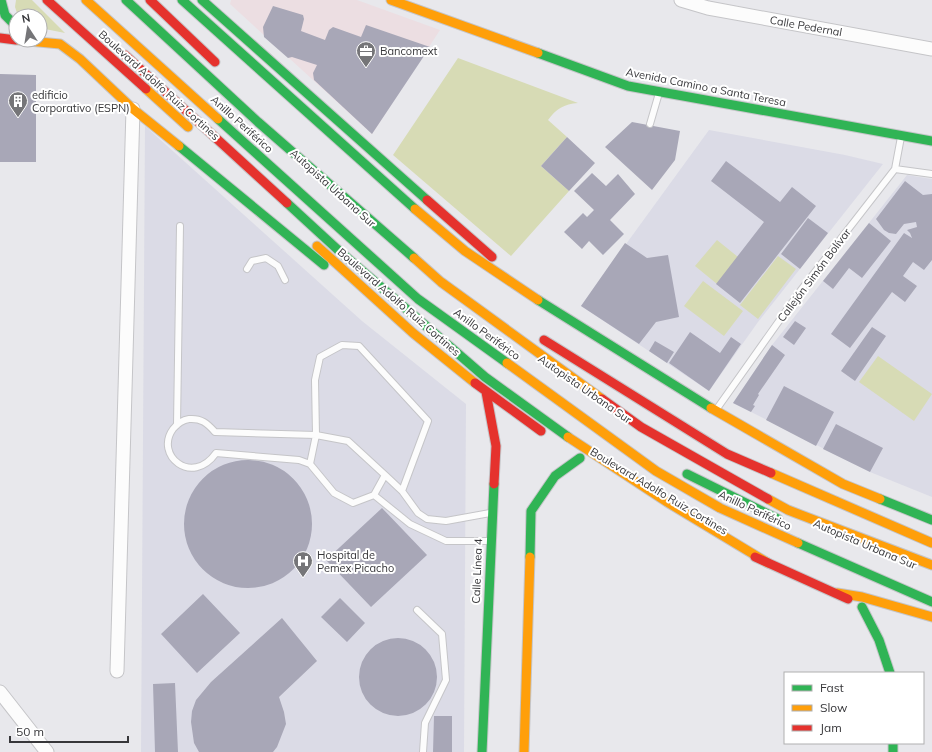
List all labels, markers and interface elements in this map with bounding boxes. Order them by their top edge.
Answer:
north arrow [8,8,48,48]
text: N [20,11,31,26]
street label: Calle Pedernal [769,13,843,39]
street label: Boulevard Adolfo Ruiz Cortines [96,27,222,143]
office icon: Bancomext [355,40,377,68]
place label: Bancomext [380,44,438,58]
street label: Avenida Camino a Santa Teresa [625,65,787,109]
place label: edificio Corporativo (ESPN) [32,88,130,115]
building icon: edificio Corporativo (ESPN) [7,90,29,118]
street label: Anillo Periférico [208,92,276,156]
street label: Autopista Urbana Sur [287,146,379,230]
street label: Callejón Simón Bolívar [774,225,854,325]
street label: Boulevard Adolfo Ruiz Cortines [335,245,463,359]
street label: Anillo Periférico [451,305,523,363]
street label: Autopista Urbana Sur [536,351,634,427]
street label: Boulevard Adolfo Ruiz Cortines [588,444,730,538]
street label: Anillo Periférico [716,487,794,533]
street label: Autopista Urbana Sur [811,516,919,572]
street label: Calle Línea 4 [469,538,485,604]
place label: Hospital de Pemex Picacho [317,548,394,575]
hospital icon: Hospital de Pemex Picacho [292,550,314,578]
legend [784,672,924,744]
text: Fast [820,680,844,695]
text: Slow [820,700,848,715]
scale bar [10,718,128,744]
text: Jam [820,720,842,735]
text: 50 m [16,724,44,739]

